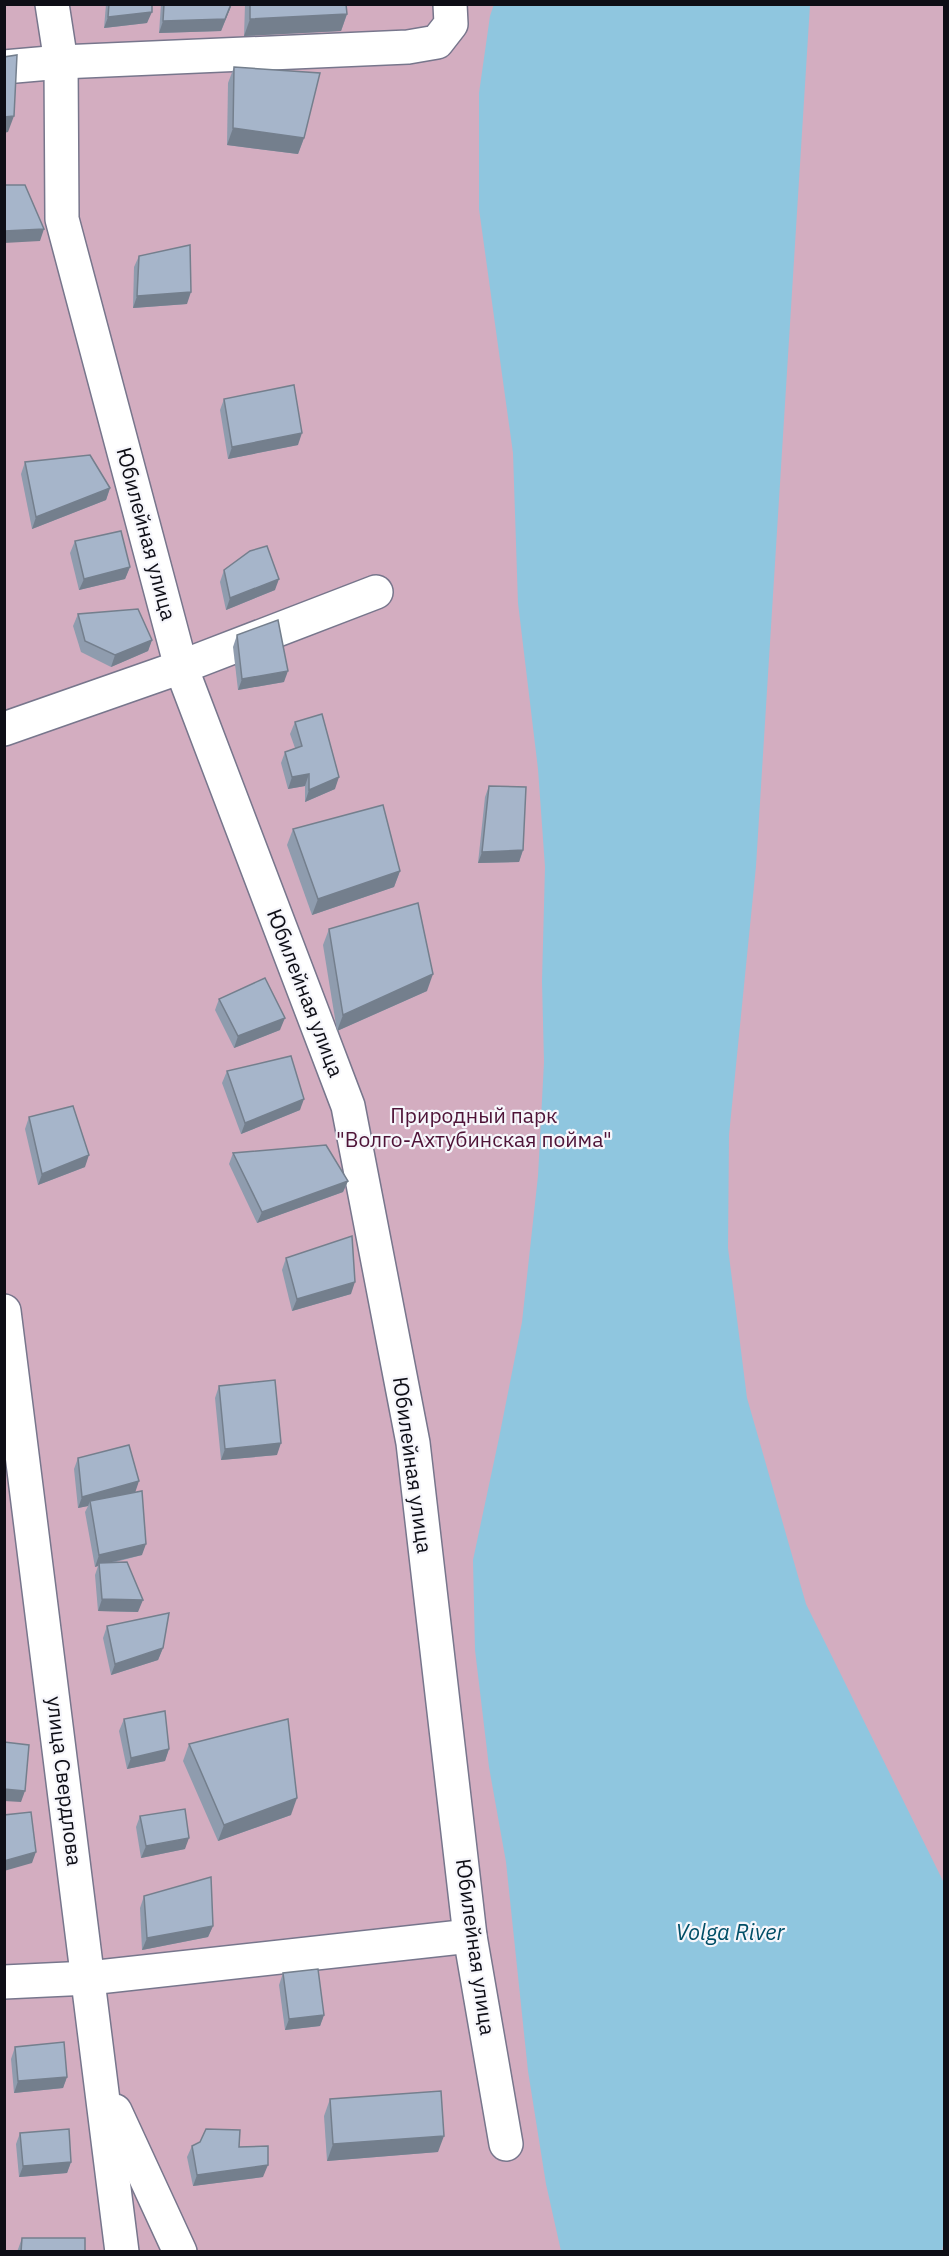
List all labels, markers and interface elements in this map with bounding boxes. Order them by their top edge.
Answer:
street label: Юбилейная улица [110,444,184,623]
street label: Юбилейная улица [261,905,351,1081]
park label: Природный парк "Волго-Ахтубинская пойма" [336,1101,612,1153]
street label: Юбилейная улица [387,1375,439,1555]
street label: улица Свердлова [41,1694,89,1867]
street label: Юбилейная улица [450,1857,502,2037]
water label: Volga River [676,1917,785,1946]

